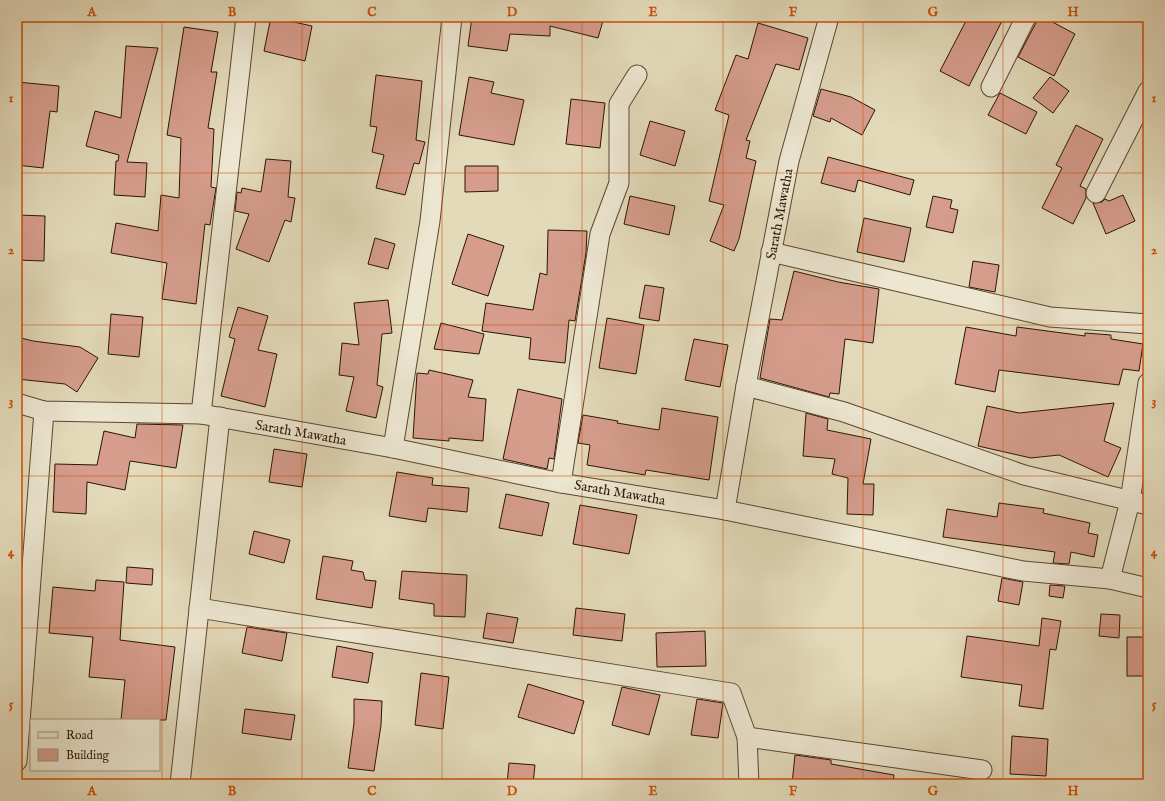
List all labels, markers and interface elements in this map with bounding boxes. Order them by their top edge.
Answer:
text: A [87,4,98,21]
text: B [228,4,237,21]
text: C [367,4,377,21]
text: D [507,4,518,21]
text: E [648,4,658,21]
text: F [789,4,798,21]
text: G [928,4,939,21]
text: H [1067,4,1079,21]
text: 1 [9,90,14,107]
text: 1 [1152,90,1157,107]
street label: Sarath Mawatha [762,166,798,261]
text: 2 [8,242,14,259]
text: 2 [1151,242,1157,259]
text: 3 [9,393,14,410]
text: 3 [1152,393,1157,410]
street label: Sarath Mawatha [254,416,349,450]
street label: Sarath Mawatha [573,476,668,510]
text: 4 [8,544,15,561]
text: 4 [1151,544,1158,561]
text: 5 [9,696,14,713]
text: 5 [1152,696,1157,713]
legend [30,719,160,771]
text: Road [66,728,94,743]
text: Building [66,748,110,763]
text: A [87,783,98,800]
text: B [228,783,237,800]
text: C [367,783,377,800]
text: D [507,783,518,800]
text: E [648,783,658,800]
text: F [789,783,798,800]
text: G [928,783,939,800]
text: H [1067,783,1079,800]

